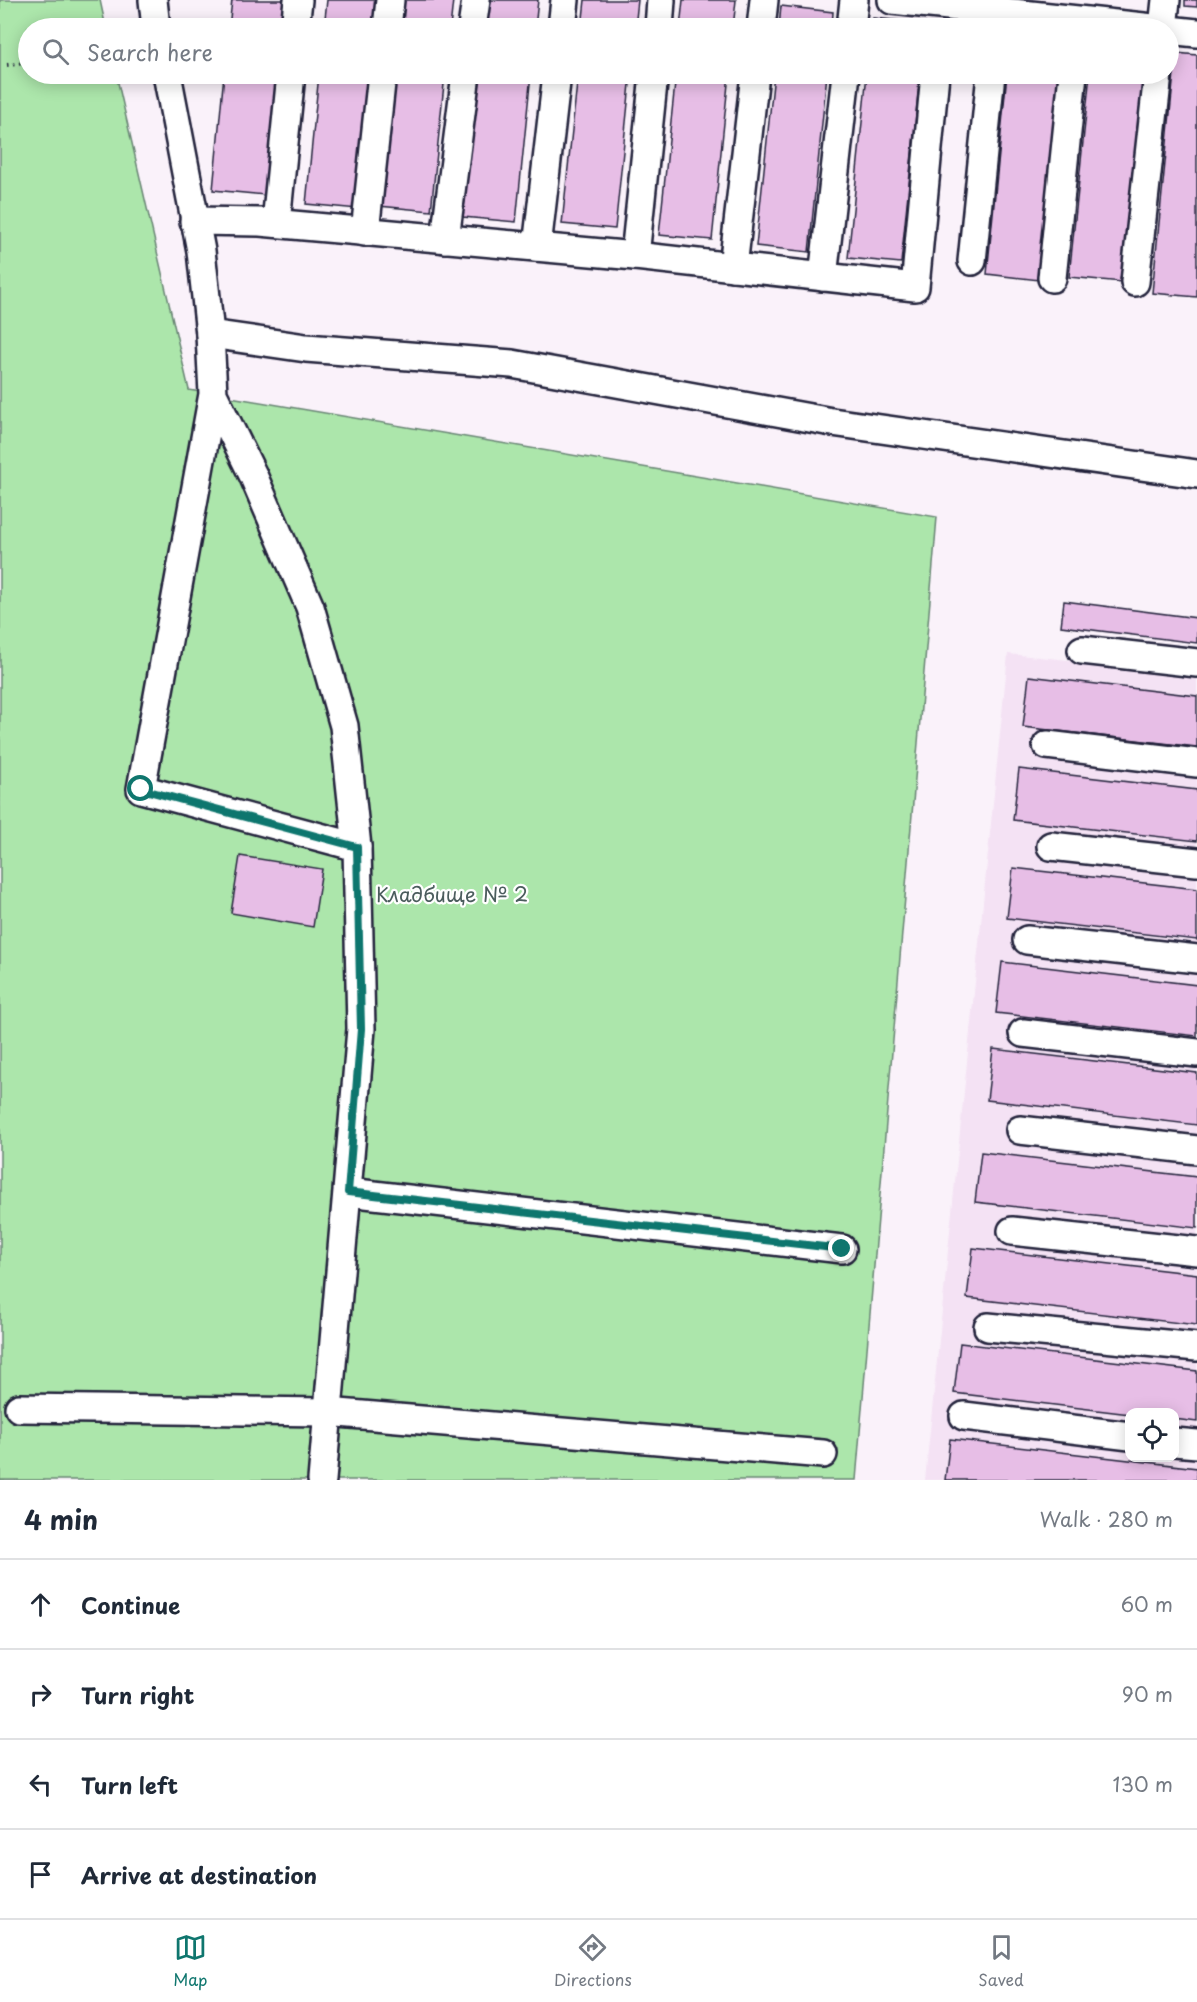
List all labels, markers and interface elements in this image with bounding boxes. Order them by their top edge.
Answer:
search box [18,18,1179,84]
icon: search [39,35,72,68]
text: Search here [87,35,213,68]
route start [127,775,153,801]
park label: Кладбище № 2 [376,879,528,909]
route end [828,1235,854,1261]
map controls [1125,1408,1179,1462]
button: locate [1125,1408,1179,1462]
text: 4 min [24,1500,98,1539]
text: Walk · 280 m [1040,1504,1173,1534]
icon: ahead [24,1588,57,1621]
text: Continue [81,1588,180,1621]
text: 60 m [1121,1589,1173,1619]
icon: right [24,1678,57,1711]
text: Turn right [81,1678,194,1711]
text: 90 m [1122,1679,1173,1709]
icon: left [24,1768,57,1801]
text: Turn left [81,1768,178,1801]
text: 130 m [1113,1769,1173,1799]
icon: arrive [24,1858,57,1891]
text: Arrive at destination [81,1858,317,1891]
tab: Map [173,1931,207,1991]
tab: Directions [554,1931,632,1991]
tab: Saved [978,1931,1024,1991]

